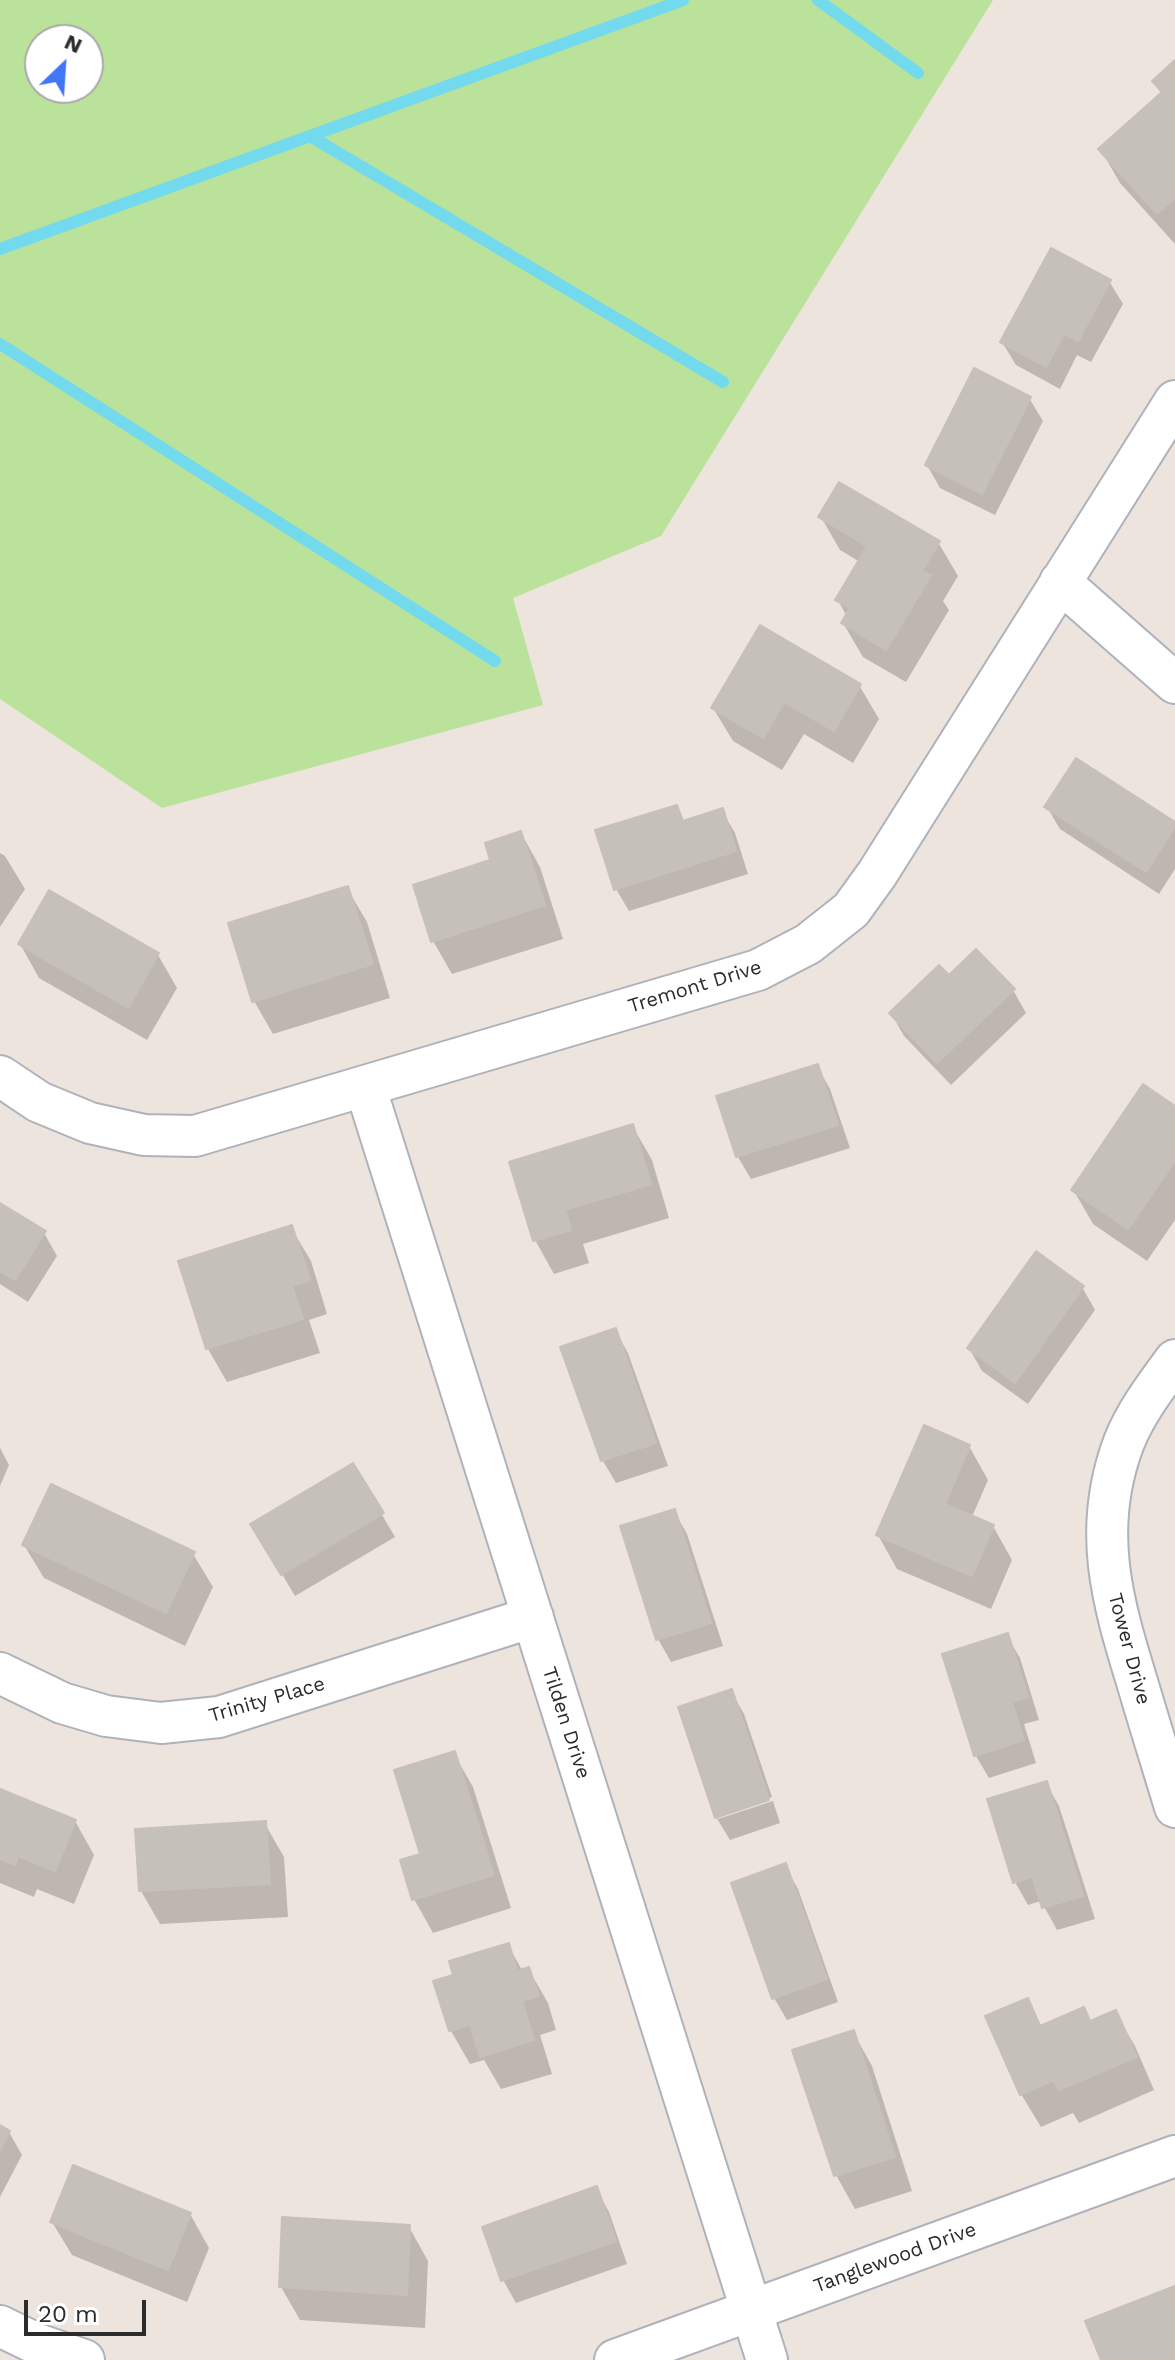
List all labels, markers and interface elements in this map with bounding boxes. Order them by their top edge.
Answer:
north arrow [24,24,104,104]
text: N [61,29,86,58]
street label: Tremont Drive [625,955,765,1019]
street label: Tower Drive [1103,1591,1155,1707]
street label: Tilden Drive [537,1664,595,1782]
street label: Trinity Place [206,1672,328,1728]
street label: Tanglewood Drive [810,2217,980,2299]
scale bar [28,2284,150,2334]
text: 20 m [38,2300,98,2328]

